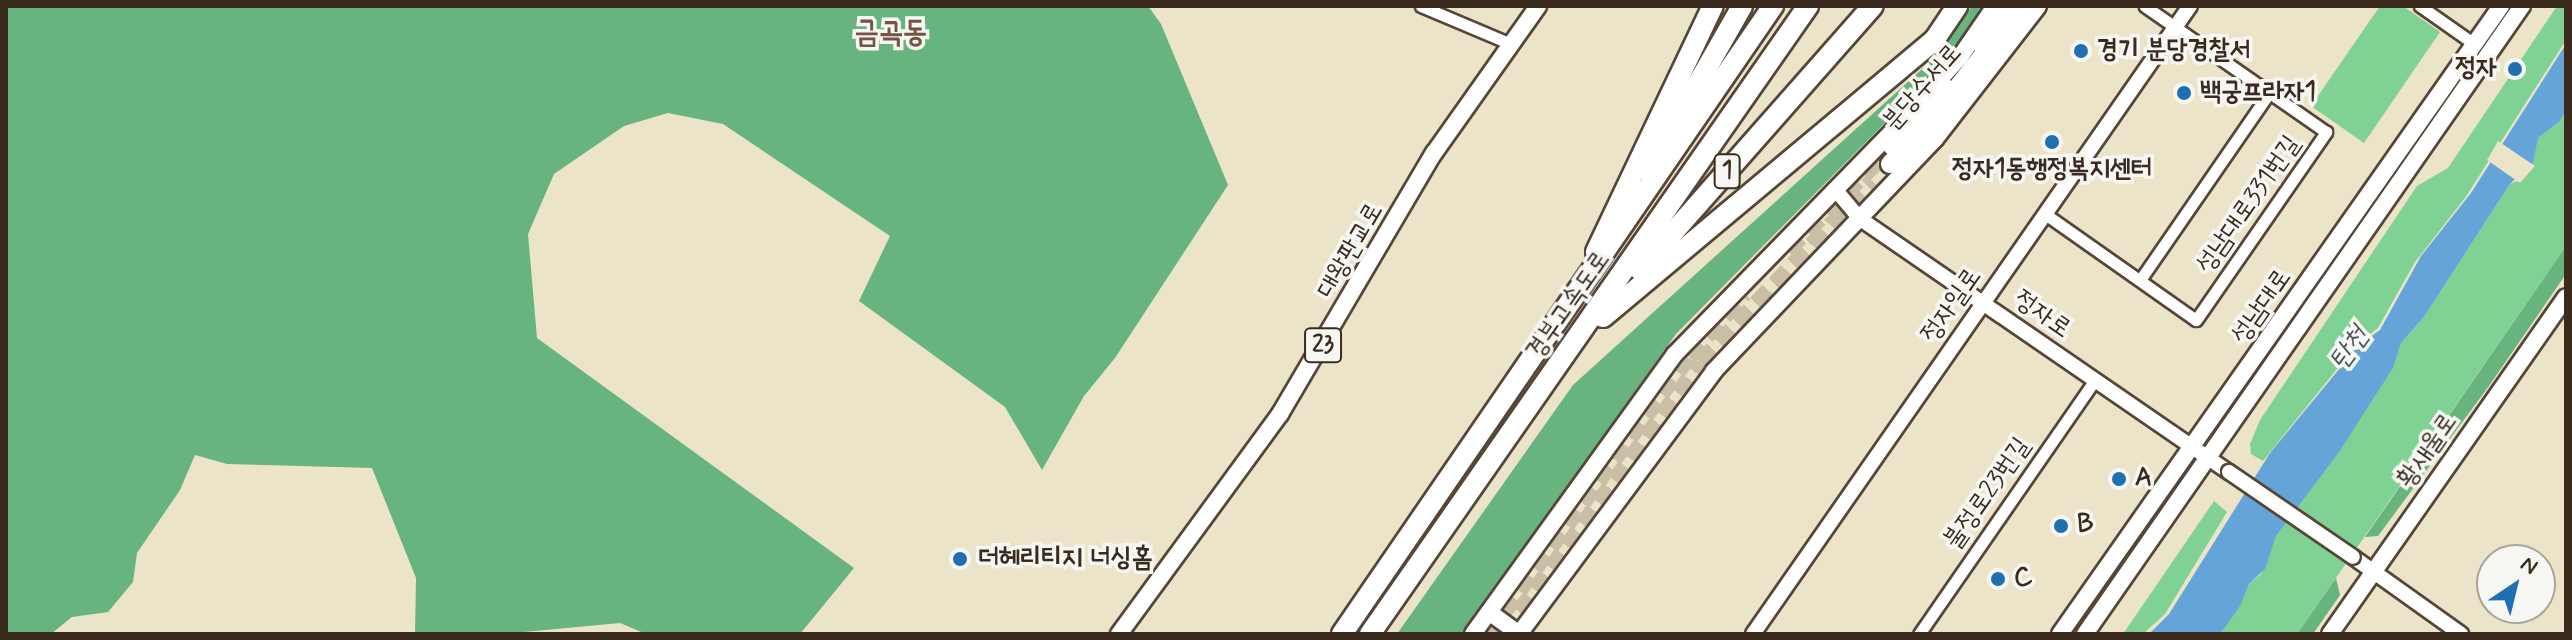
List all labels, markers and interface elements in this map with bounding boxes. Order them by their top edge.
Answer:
district label: 금곡동 [855,15,927,51]
place label: 경기 분당경찰서 [2097,35,2250,67]
street label: 분당수서로 [1877,38,1969,138]
marker: 경기 분당경찰서 [2072,42,2090,60]
place label: 정자 [2455,53,2497,85]
marker: 정자 [2504,58,2526,80]
place label: 백궁프라자1 [2200,77,2316,109]
marker: 백궁프라자1 [2175,84,2193,102]
street label: 성남대로331번길 [2190,130,2308,280]
marker: 정자1동행정복지센터 [2043,133,2061,151]
road number: 1 [1713,151,1741,191]
place label: 정자1동행정복지센터 [1952,154,2152,186]
street label: 대왕판교로 [1311,198,1391,304]
street label: 경부고속도로 [1520,246,1618,366]
street label: 정자일로 [1915,263,1989,349]
street label: 성남대로 [2225,264,2299,350]
street label: 정자로 [2007,284,2077,346]
water label: 탄천 [2323,321,2377,377]
road number: 23 [1303,325,1343,365]
street label: 황새울로 [2391,408,2465,494]
street label: 불정로23번길 [1938,432,2038,556]
place label: A [2135,463,2152,495]
marker: A [2110,470,2128,488]
place label: B [2077,510,2093,542]
marker: B [2052,517,2070,535]
place label: 더헤리티지 너싱홈 [978,543,1152,575]
north arrow [2476,544,2556,624]
marker: 더헤리티지 너싱홈 [949,548,971,570]
text: N [2515,550,2543,582]
place label: C [2014,563,2032,595]
marker: C [1989,570,2007,588]

